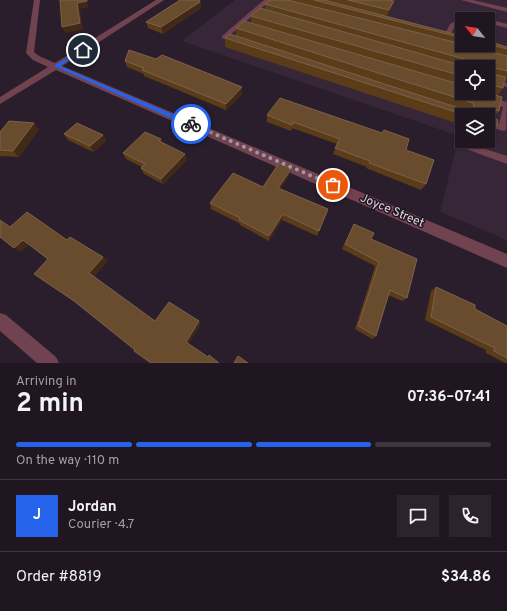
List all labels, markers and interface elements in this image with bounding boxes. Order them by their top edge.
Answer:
north arrow [455,12,495,52]
map controls [455,12,495,148]
pin [66,33,100,67]
icon: home [72,39,94,61]
button: locate [455,60,495,100]
courier [171,104,211,144]
button: layers [455,108,495,148]
icon: bike [180,113,202,135]
pin [316,168,350,202]
icon: bag [322,174,344,196]
street label: Joyce Street [358,190,426,232]
text: Arriving in [16,374,77,390]
text: 2 min [16,388,84,421]
text: 07:36–07:41 [407,388,491,407]
text: On the way · 110 m [16,453,119,469]
button: chat [397,495,439,537]
button: phone [449,495,491,537]
text: Jordan [68,498,117,517]
text: J [33,506,41,525]
text: Courier · 4.7 [68,517,134,533]
text: Order #8819 [16,568,102,587]
text: $34.86 [441,568,491,587]

